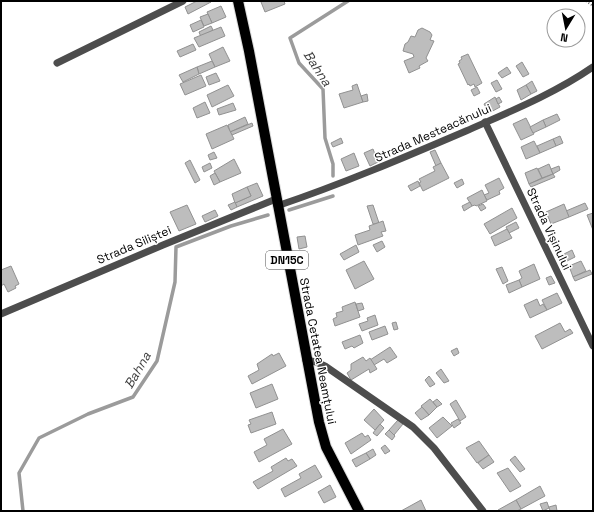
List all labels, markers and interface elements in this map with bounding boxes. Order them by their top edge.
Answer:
north arrow [546,8,586,48]
text: N [559,30,569,45]
water label: Bahna [300,47,336,90]
street label: Strada Mesteacănului [372,100,494,166]
street label: Strada Vișinului [523,185,575,273]
street label: Strada Siliștei [94,222,174,268]
road number: DN15C [266,251,308,269]
street label: Strada Cetatea Neamțului [296,276,340,426]
water label: Bahna [120,348,155,392]

